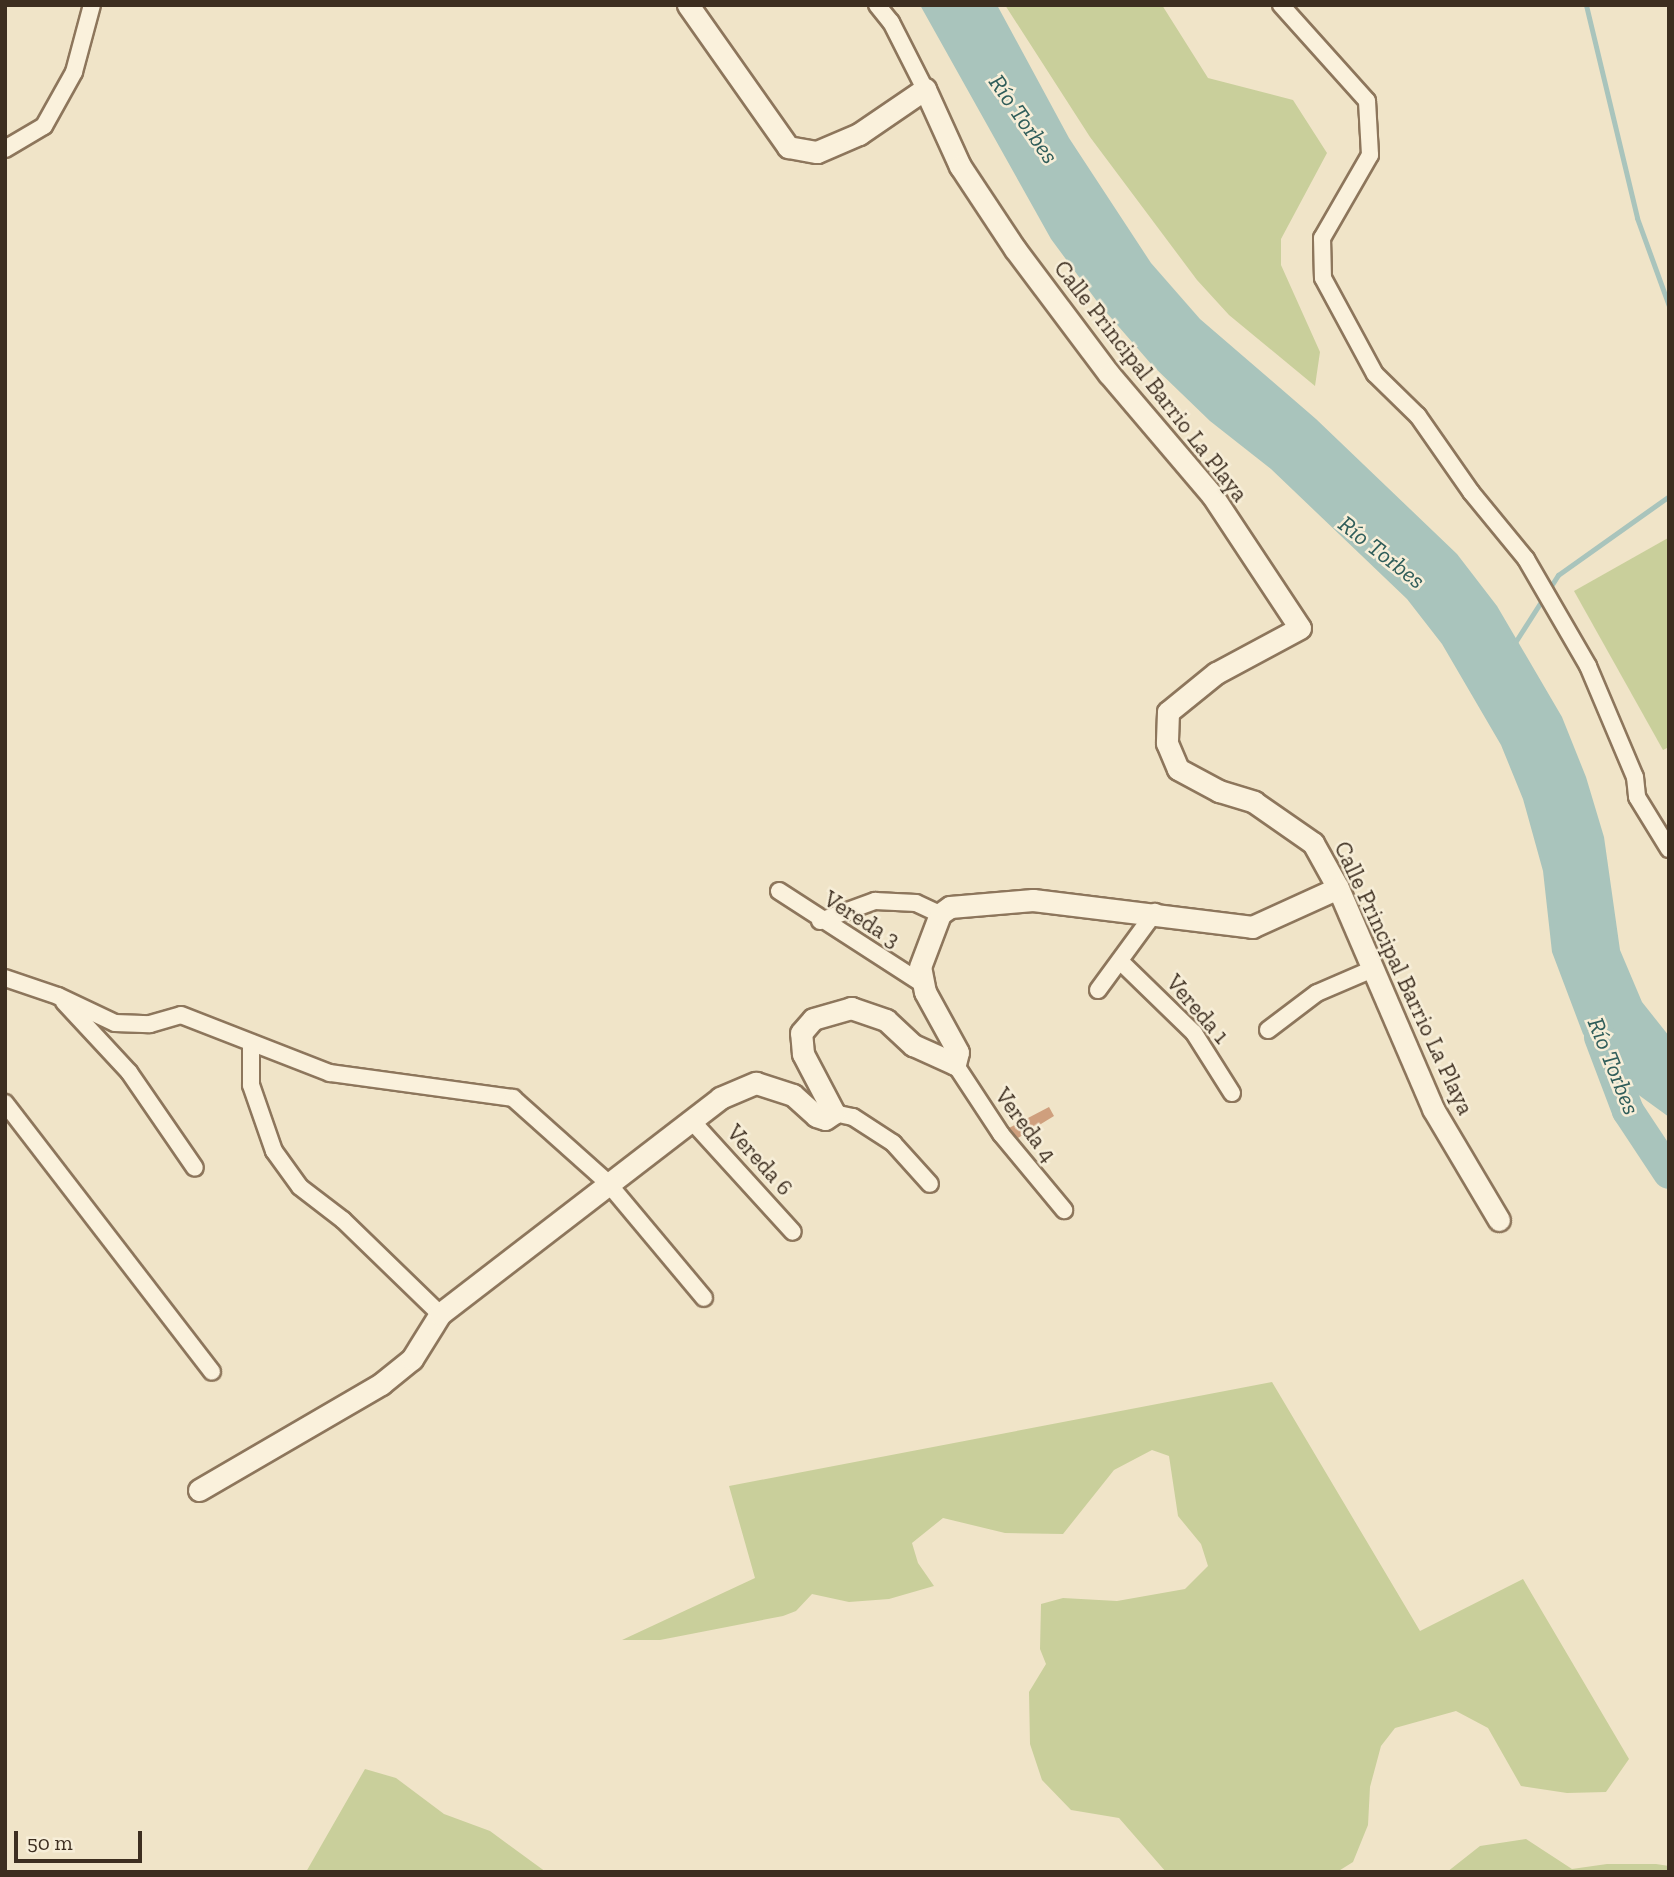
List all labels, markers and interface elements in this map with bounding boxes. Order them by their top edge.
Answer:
water label: Río Torbes [983,69,1065,169]
street label: Calle Principal Barrio La Playa [1048,255,1254,507]
water label: Río Torbes [1333,509,1431,595]
street label: Calle Principal Barrio La Playa [1328,837,1480,1119]
street label: Vereda 3 [819,885,905,953]
street label: Vereda 1 [1161,969,1235,1049]
water label: Río Torbes [1581,1013,1647,1119]
street label: Vereda 4 [989,1082,1063,1168]
street label: Vereda 6 [721,1119,799,1201]
scale bar [18,1818,145,1862]
text: 50 m [27,1830,73,1855]

